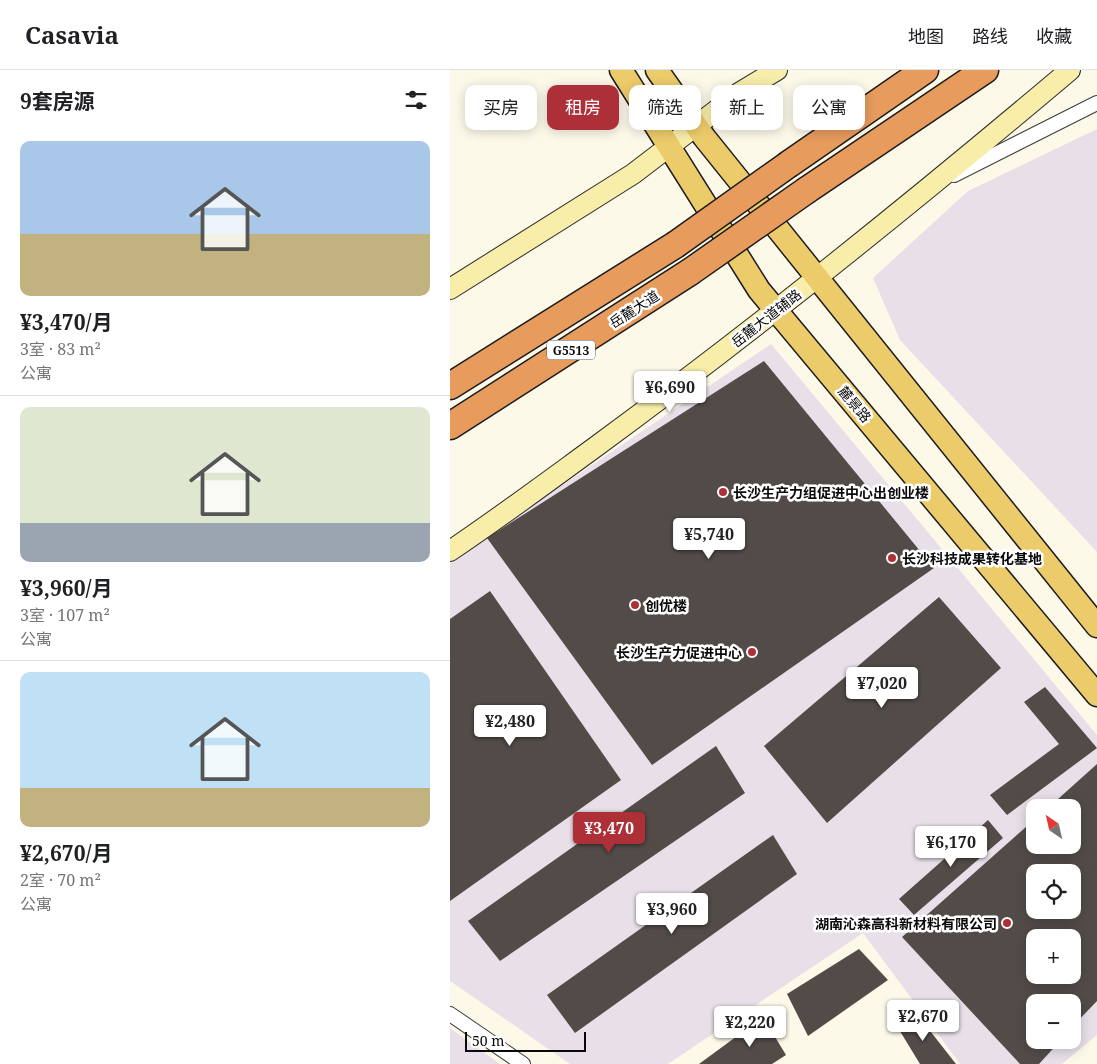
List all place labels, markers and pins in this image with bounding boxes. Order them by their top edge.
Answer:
pin: ¥6,690 [629,370,711,413]
place label: 长沙生产力组促进中心出创业楼 [733,483,929,502]
marker: 长沙生产力组促进中心出创业楼 [717,486,729,498]
pin: ¥5,740 [668,518,750,560]
place label: 长沙科技成果转化基地 [902,549,1042,568]
marker: 长沙科技成果转化基地 [886,552,898,564]
place label: 创优楼 [645,596,687,615]
marker: 创优楼 [629,599,641,611]
place label: 长沙生产力促进中心 [616,643,742,662]
marker: 长沙生产力促进中心 [746,646,758,658]
pin: ¥7,020 [841,666,923,709]
pin: ¥2,480 [469,704,551,747]
pin: ¥3,470 [568,812,650,854]
pin: ¥6,170 [910,826,992,868]
pin: ¥3,960 [631,892,713,935]
place label: 湖南沁森高科新材料有限公司 [815,914,997,933]
marker: 湖南沁森高科新材料有限公司 [1001,917,1013,929]
pin: ¥2,670 [882,1000,964,1042]
pin: ¥2,220 [709,1006,791,1048]

